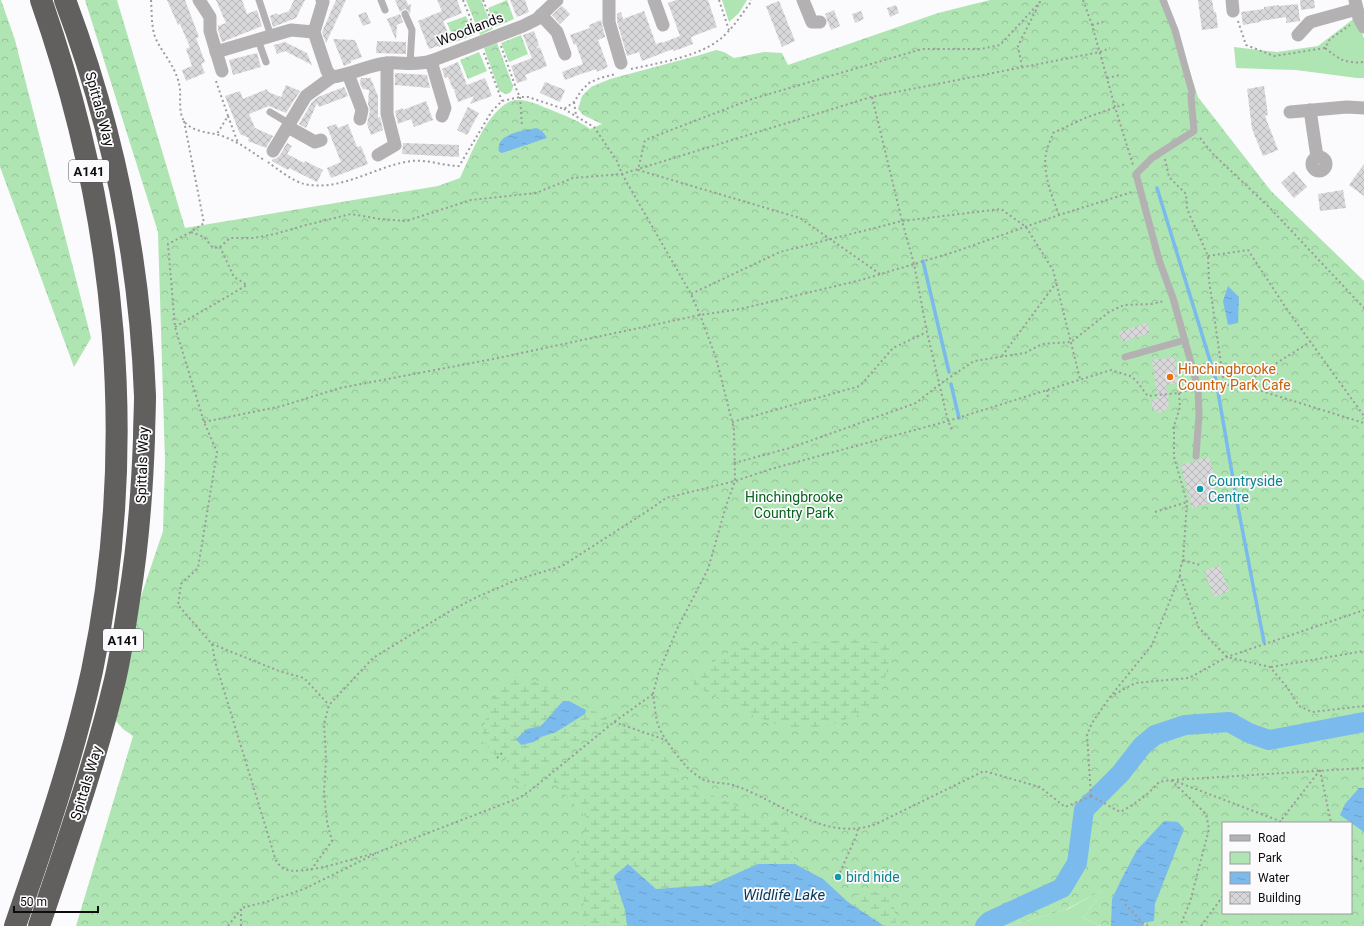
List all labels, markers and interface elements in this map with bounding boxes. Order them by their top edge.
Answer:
street label: Woodlands [434,9,506,49]
street label: Spittals Way [82,70,118,149]
road number: A141 [69,160,109,182]
place label: Hinchingbrooke Country Park Cafe [1178,361,1291,393]
marker: Hinchingbrooke Country Park Cafe [1165,372,1175,382]
street label: Spittals Way [133,426,151,504]
place label: Countryside Centre [1208,473,1283,505]
marker: Countryside Centre [1195,484,1205,494]
park label: Hinchingbrooke Country Park [745,489,843,521]
road number: A141 [103,629,143,651]
street label: Spittals Way [67,744,105,822]
legend [1222,822,1352,914]
text: Road [1258,831,1286,845]
text: Park [1258,851,1283,865]
place label: bird hide [846,869,900,885]
text: Water [1258,871,1289,885]
marker: bird hide [833,872,843,882]
water label: Wildlife Lake [743,886,825,904]
scale bar [14,888,98,914]
text: Building [1258,891,1301,905]
text: 50 m [20,895,47,909]

